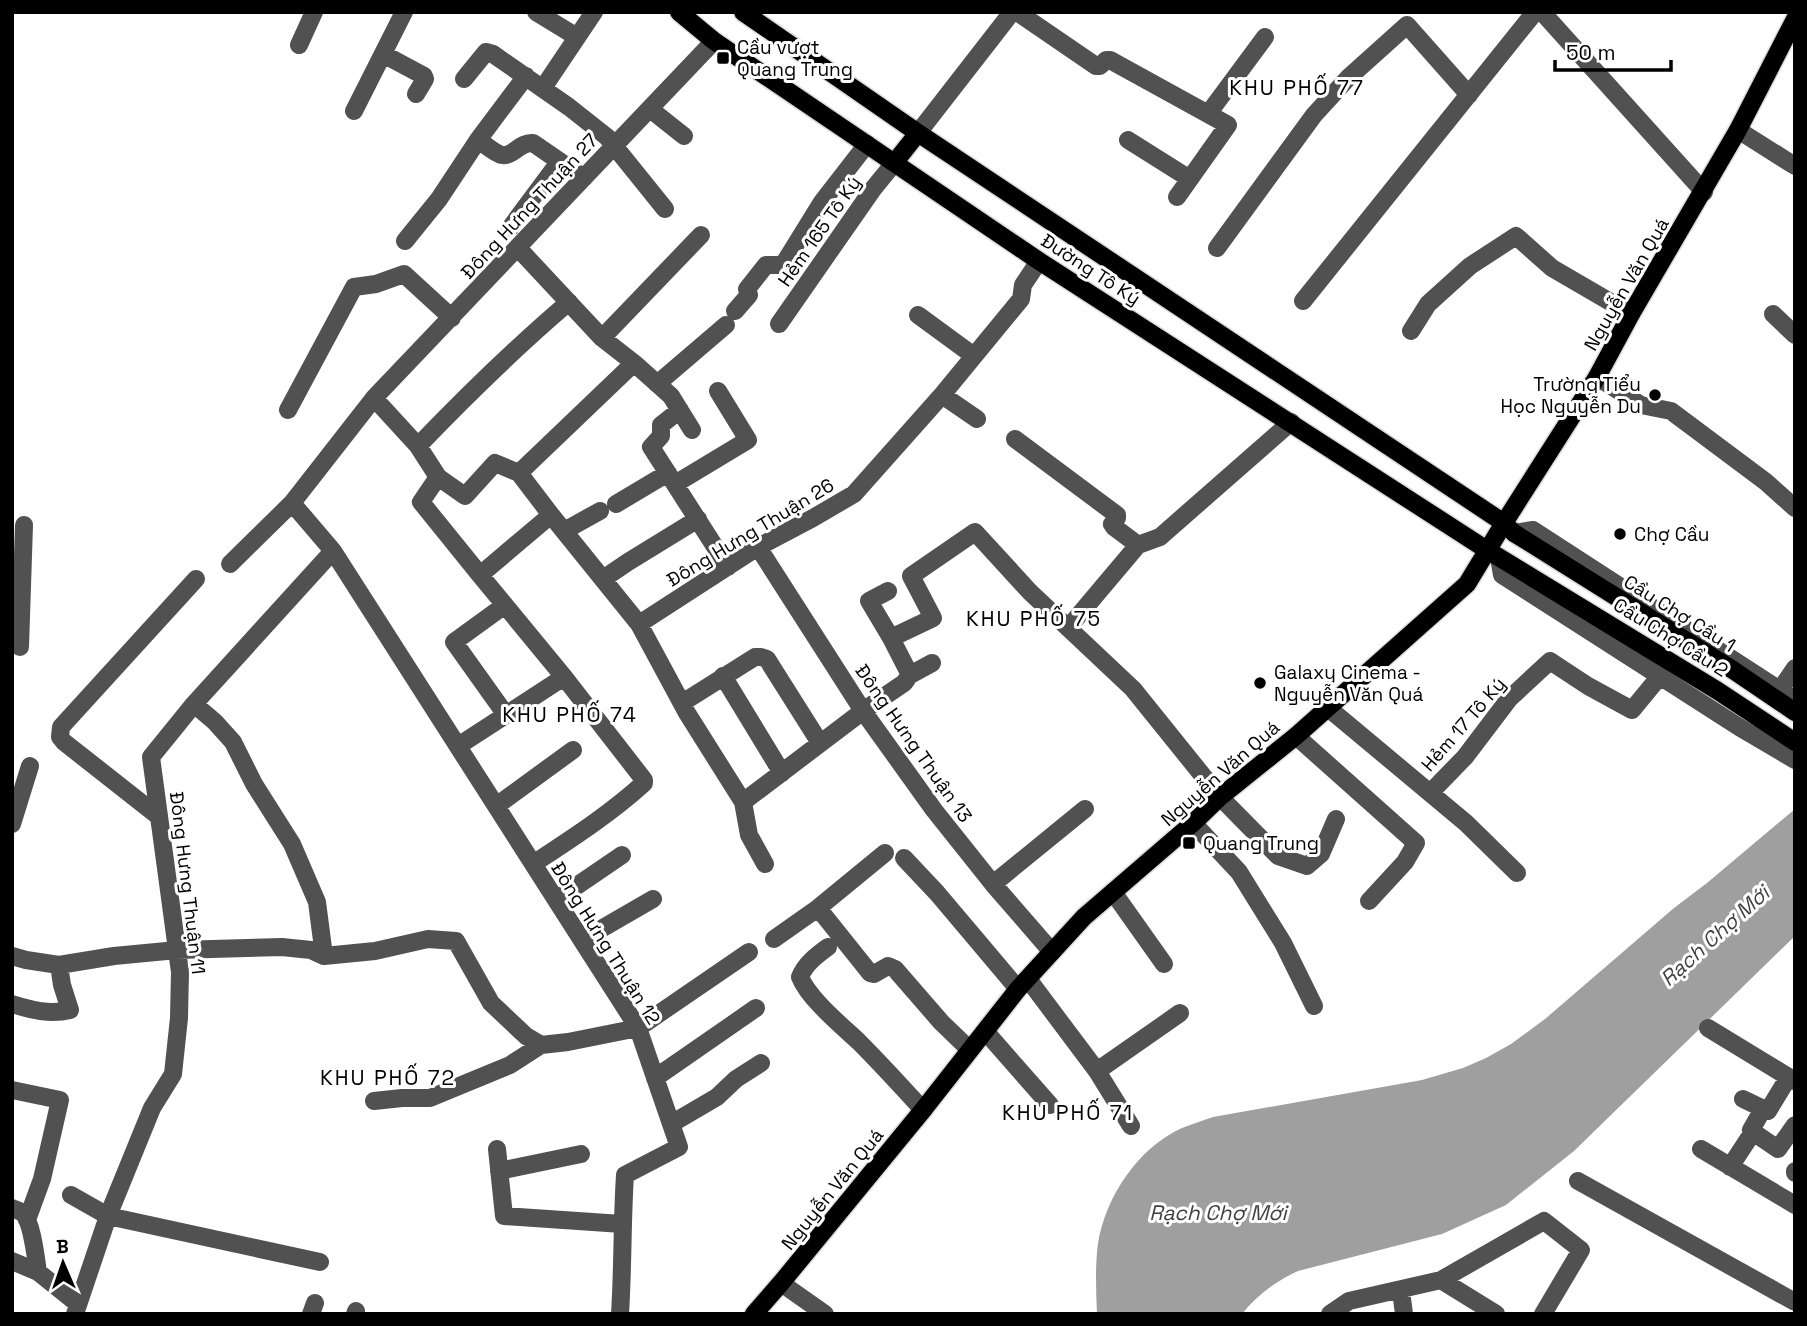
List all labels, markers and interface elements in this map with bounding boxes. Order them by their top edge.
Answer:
scale bar [1555,28,1671,72]
place label: Cầu vượt Quang Trung [737,35,853,82]
text: 50 m [1566,39,1616,66]
marker: Cầu vượt Quang Trung [715,50,731,66]
district label: KHU PHỐ 77 [1229,73,1365,101]
street label: Đông Hưng Thuận 27 [455,128,604,284]
street label: Hẻm 165 Tô Ký [772,171,867,291]
street label: Nguyễn Văn Quá [1578,213,1675,355]
street label: Đường Tô Ký [1036,228,1145,311]
place label: Trường Tiểu Học Nguyễn Du [1500,372,1641,419]
marker: Trường Tiểu Học Nguyễn Du [1647,387,1663,403]
street label: Đông Hưng Thuận 26 [662,472,839,592]
place label: Chợ Cầu [1634,522,1709,547]
marker: Chợ Cầu [1612,526,1628,542]
street label: Cầu Chợ Cầu 1 [1619,569,1740,658]
street label: Cầu Chợ Cầu 2 [1609,592,1733,683]
district label: KHU PHỐ 75 [966,604,1102,632]
street label: Đông Hưng Thuận 13 [850,659,978,827]
place label: Galaxy Cinema - Nguyễn Văn Quá [1274,660,1423,707]
street label: Hẻm 17 Tô Ký [1416,672,1511,777]
marker: Galaxy Cinema - Nguyễn Văn Quá [1252,675,1268,691]
district label: KHU PHỐ 74 [502,700,638,728]
street label: Nguyễn Văn Quá [1156,715,1285,832]
street label: Đông Hưng Thuận 11 [164,790,211,976]
place label: Quang Trung [1203,831,1319,856]
marker: Quang Trung [1181,835,1197,851]
street label: Đông Hưng Thuận 12 [545,857,666,1029]
water label: Rạch Chợ Mới [1655,878,1777,992]
district label: KHU PHỐ 72 [320,1063,456,1091]
district label: KHU PHỐ 71 [1002,1098,1134,1126]
street label: Nguyễn Văn Quá [776,1123,889,1255]
water label: Rạch Chợ Mới [1149,1199,1290,1226]
north arrow [28,1228,98,1298]
text: B [56,1234,69,1259]

